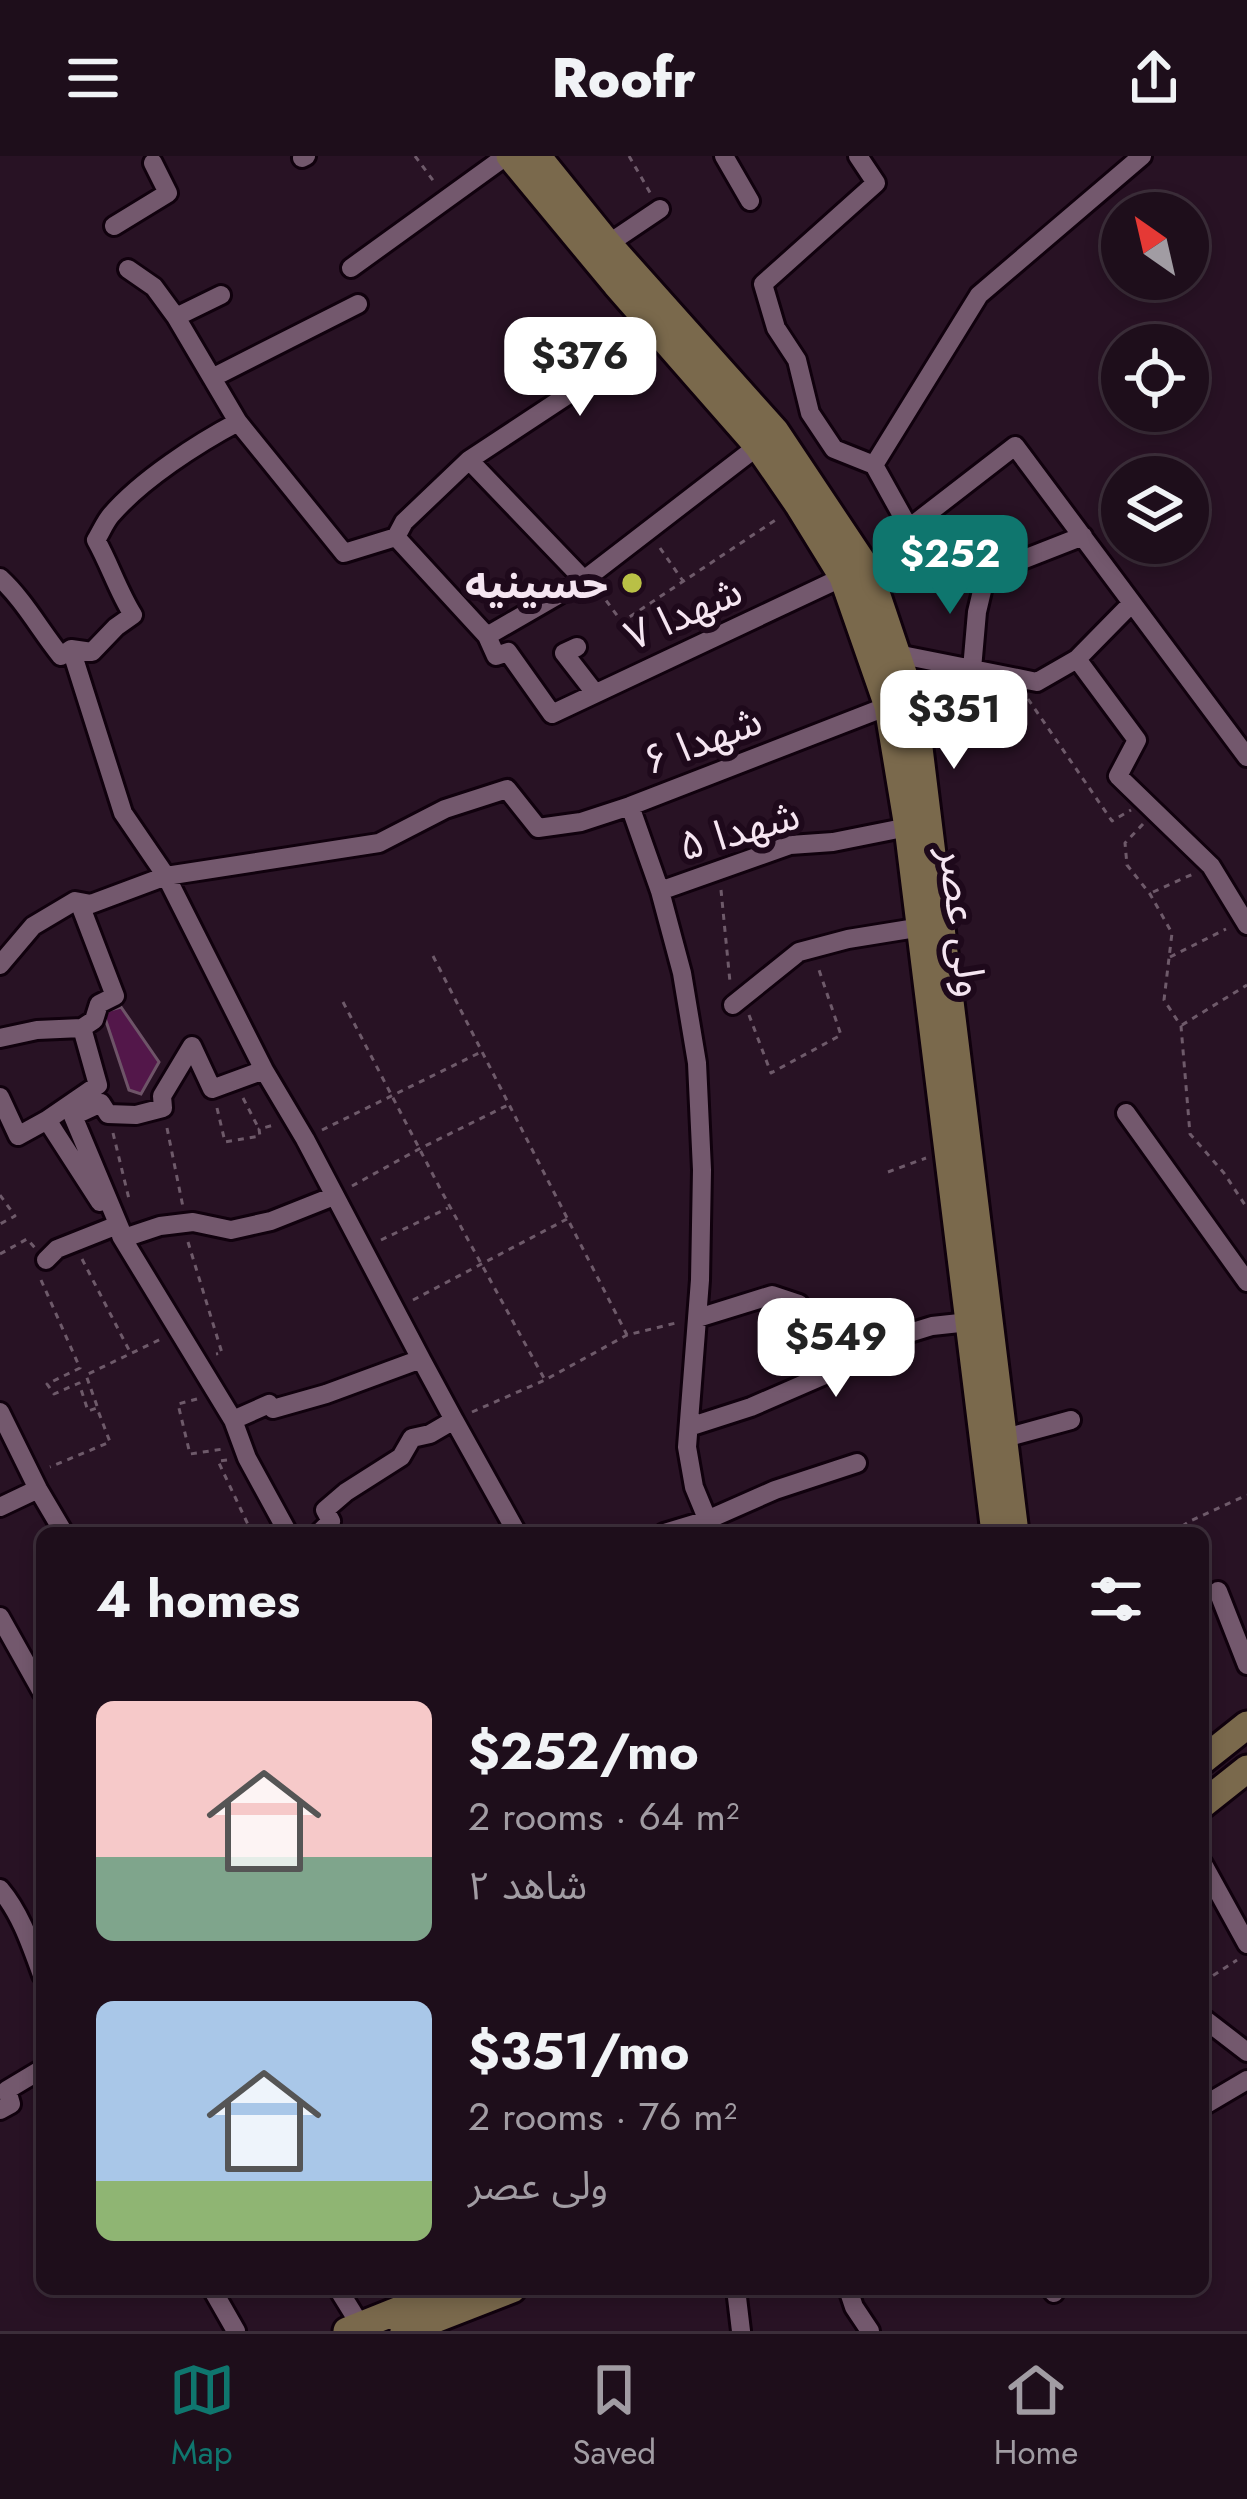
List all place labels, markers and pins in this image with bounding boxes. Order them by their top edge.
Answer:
pin: $376 [509,317,651,419]
pin: $252 [879,515,1021,617]
place label: حسینیه [465,553,608,614]
marker: حسینیه [619,570,645,596]
pin: $351 [883,670,1025,772]
pin: $549 [765,1298,907,1400]

